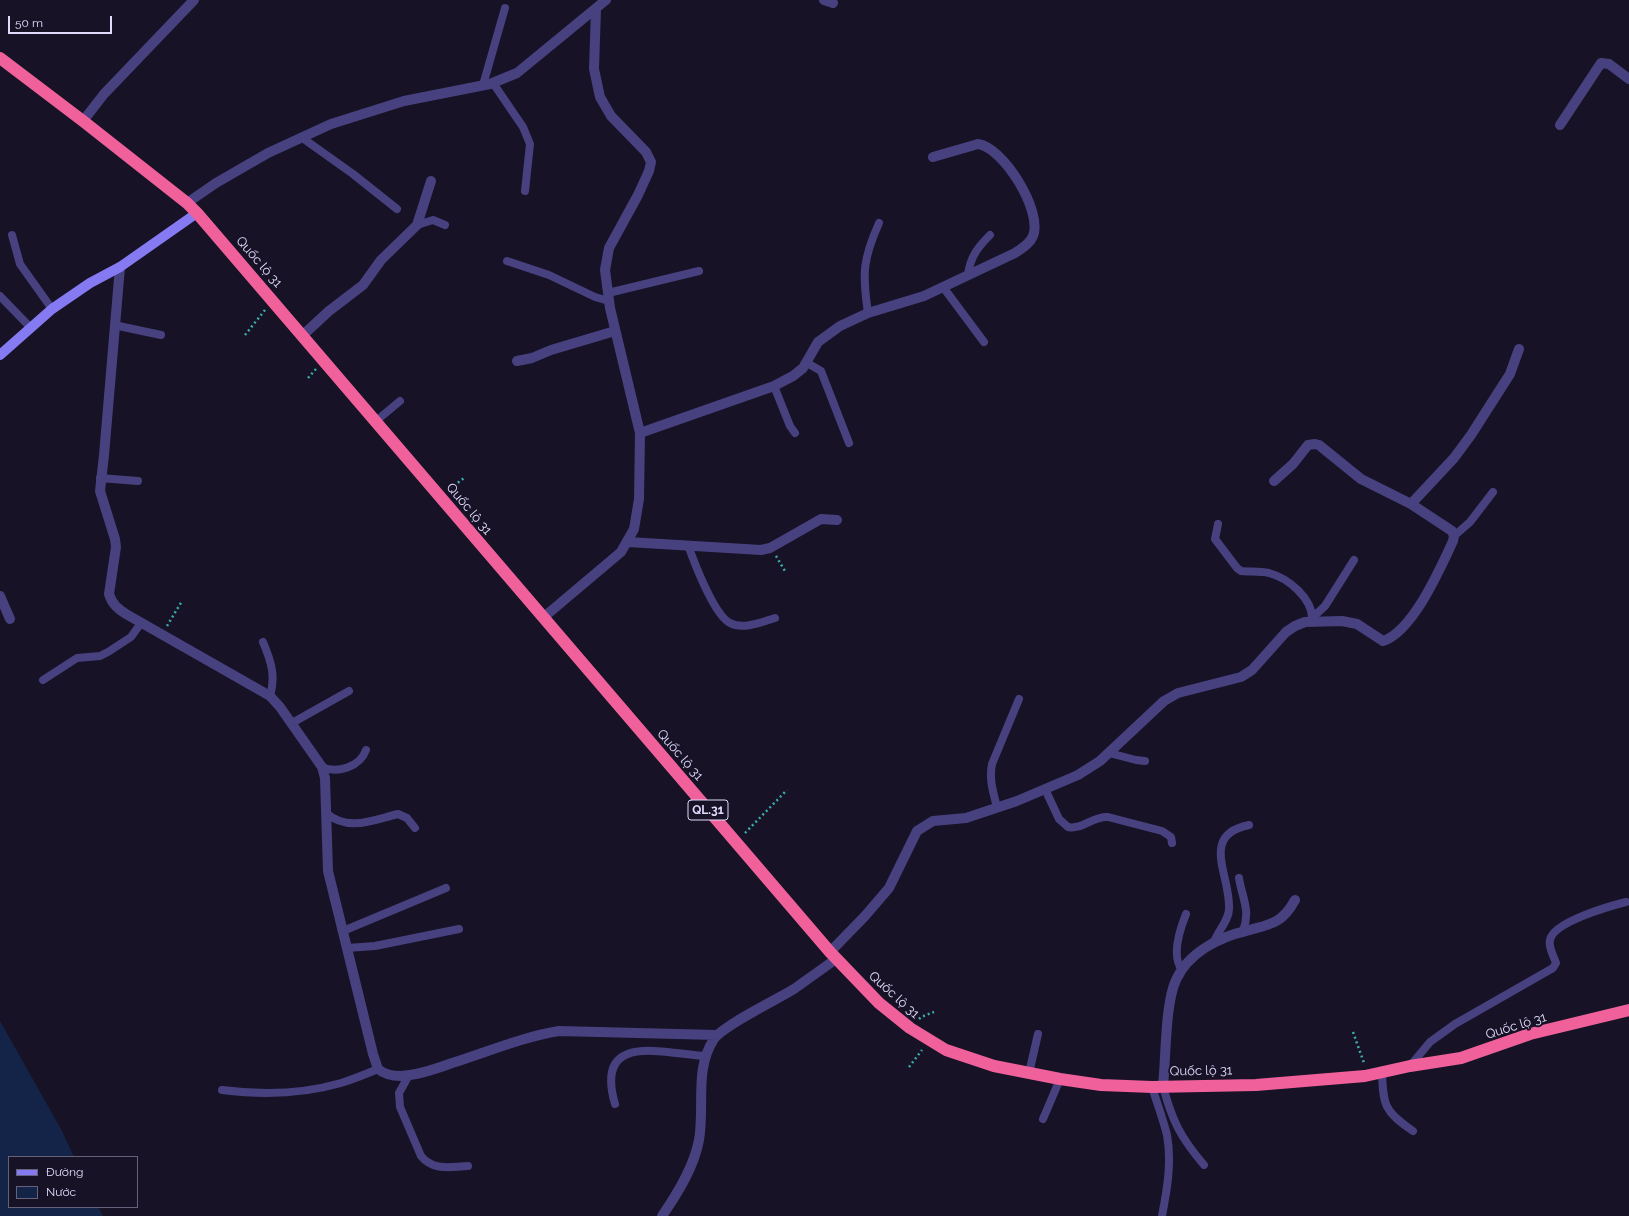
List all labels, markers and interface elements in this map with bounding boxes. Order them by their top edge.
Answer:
scale bar [10,8,114,34]
text: 50 m [15,16,43,30]
street label: Quốc lộ 31 [233,233,285,291]
street label: Quốc lộ 31 [443,480,495,538]
street label: Quốc lộ 31 [654,726,706,784]
road number: QL.31 [688,800,728,820]
street label: Quốc lộ 31 [865,968,923,1022]
street label: Quốc lộ 31 [1484,1009,1548,1043]
street label: Quốc lộ 31 [1169,1063,1233,1079]
legend [8,1156,138,1208]
text: Đường [46,1165,83,1179]
text: Nước [46,1185,76,1199]

